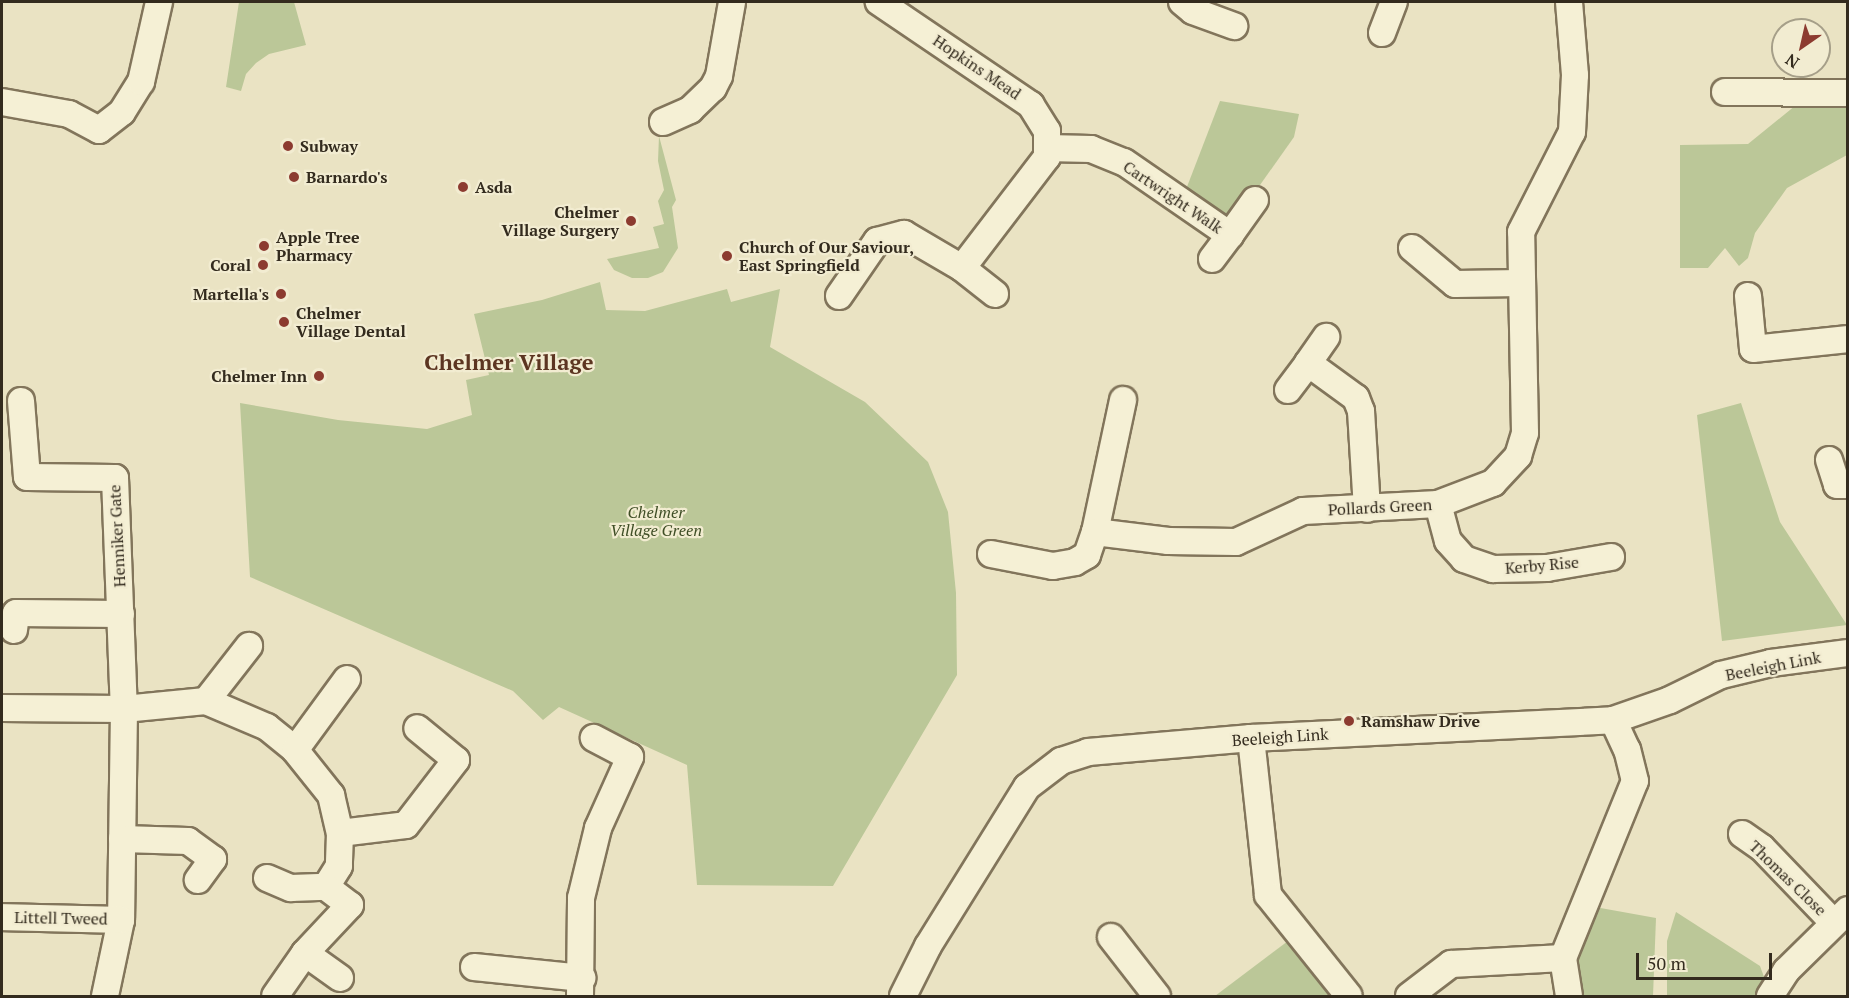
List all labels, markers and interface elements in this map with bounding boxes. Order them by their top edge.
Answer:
north arrow [1771,18,1831,78]
street label: Hopkins Mead [929,31,1025,103]
text: N [1781,49,1803,74]
place label: Subway [300,136,358,156]
marker: Subway [281,139,295,153]
street label: Cartwright Walk [1120,157,1226,237]
place label: Barnardo's [306,167,388,187]
marker: Barnardo's [287,170,301,184]
place label: Asda [475,177,512,197]
marker: Asda [456,180,470,194]
place label: Chelmer Village Surgery [502,202,619,240]
marker: Chelmer Village Surgery [624,214,638,228]
place label: Apple Tree Pharmacy [276,227,360,265]
place label: Church of Our Saviour, East Springfield [739,237,914,275]
marker: Apple Tree Pharmacy [257,239,271,253]
marker: Church of Our Saviour, East Springfield [720,249,734,263]
place label: Coral [210,255,251,275]
marker: Coral [256,258,270,272]
place label: Martella's [193,284,269,304]
marker: Martella's [274,287,288,301]
place label: Chelmer Village Dental [296,303,406,341]
marker: Chelmer Village Dental [277,315,291,329]
district label: Chelmer Village [424,349,594,375]
place label: Chelmer Inn [211,366,307,386]
marker: Chelmer Inn [312,369,326,383]
street label: Henniker Gate [105,484,129,588]
street label: Pollards Green [1327,495,1433,519]
park label: Chelmer Village Green [610,502,702,540]
street label: Kerby Rise [1504,552,1580,578]
street label: Beeleigh Link [1724,647,1822,685]
place label: Ramshaw Drive [1361,711,1480,731]
marker: Ramshaw Drive [1342,714,1356,728]
street label: Beeleigh Link [1231,724,1329,750]
street label: Thomas Close [1745,836,1831,920]
street label: Littell Tweed [14,908,108,928]
scale bar [1639,941,1776,979]
text: 50 m [1647,951,1686,975]

